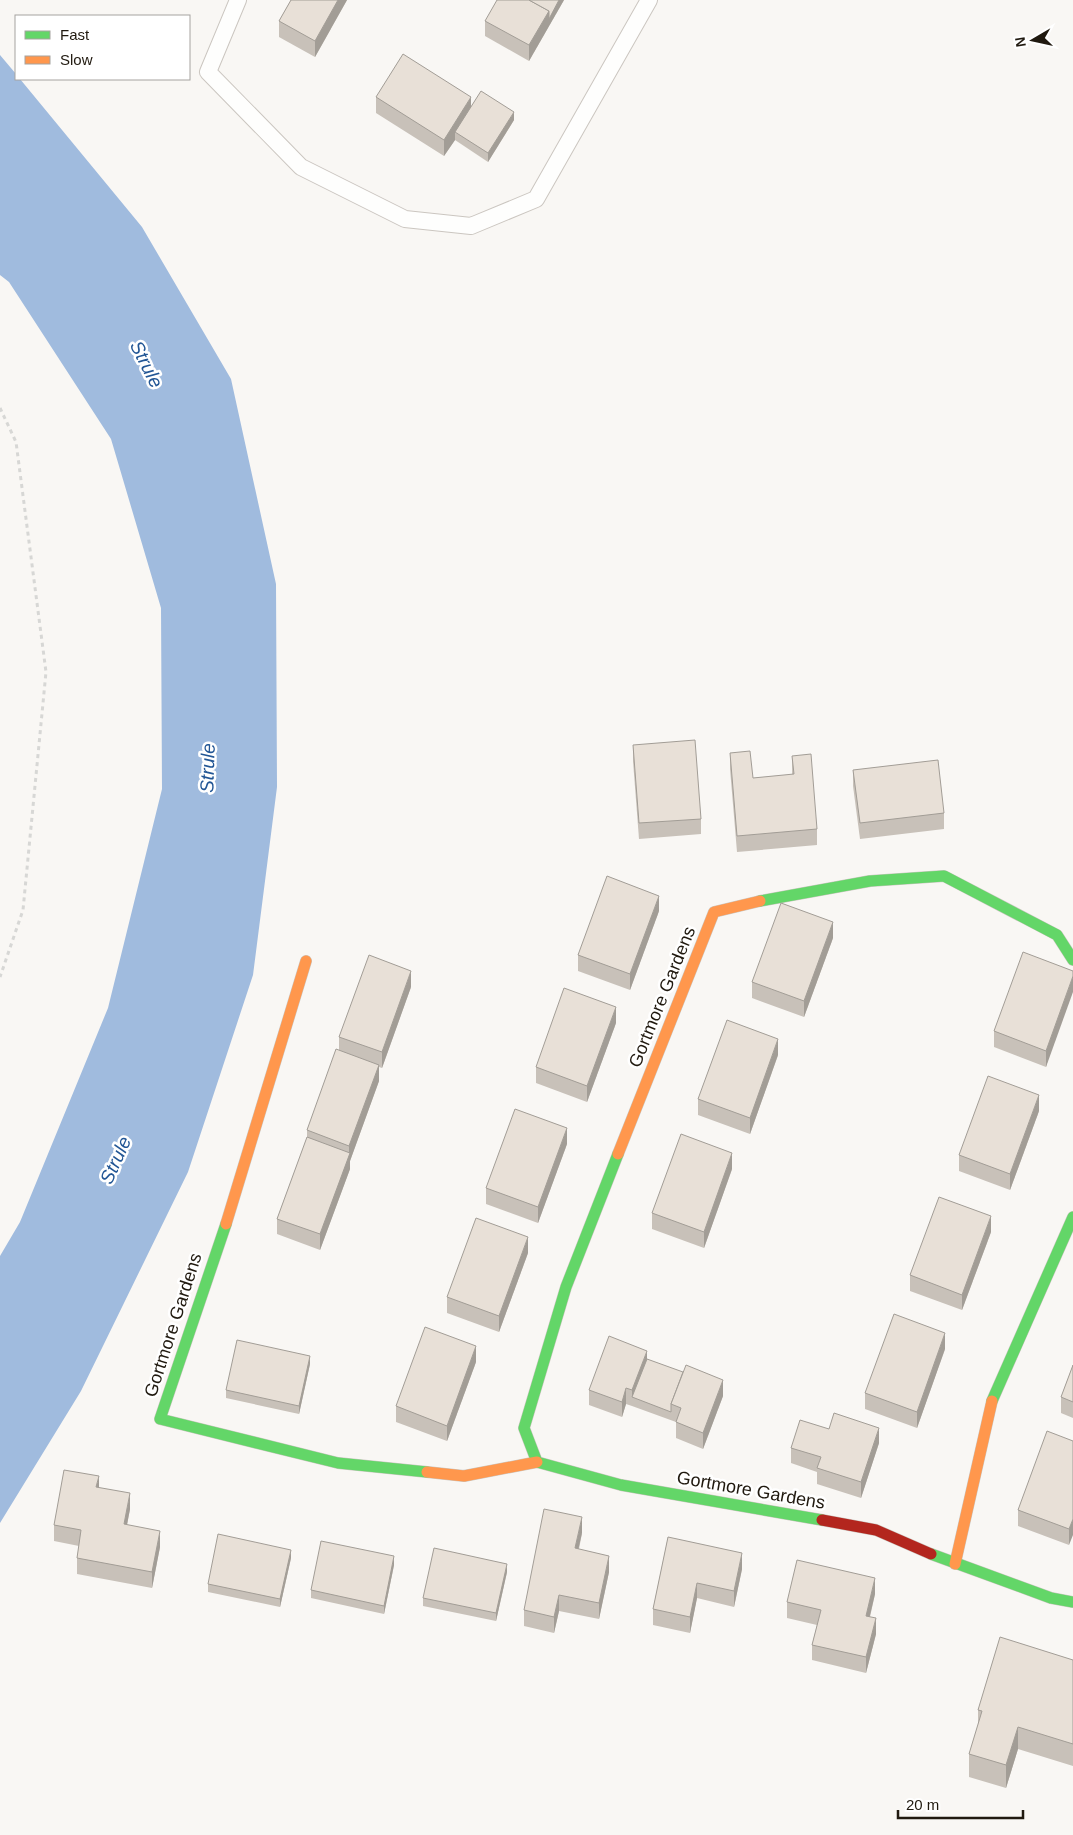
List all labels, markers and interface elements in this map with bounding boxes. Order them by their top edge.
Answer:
legend [15,15,190,80]
north arrow [1008,15,1058,65]
text: Fast [60,26,90,43]
text: N [1011,36,1029,48]
text: Slow [60,51,93,68]
water label: Strule [126,337,167,391]
water label: Strule [196,743,219,793]
street label: Gortmore Gardens [625,924,699,1070]
water label: Strule [96,1133,135,1187]
street label: Gortmore Gardens [140,1251,206,1399]
street label: Gortmore Gardens [675,1467,827,1513]
scale bar [898,1788,1023,1820]
text: 20 m [906,1796,939,1813]

